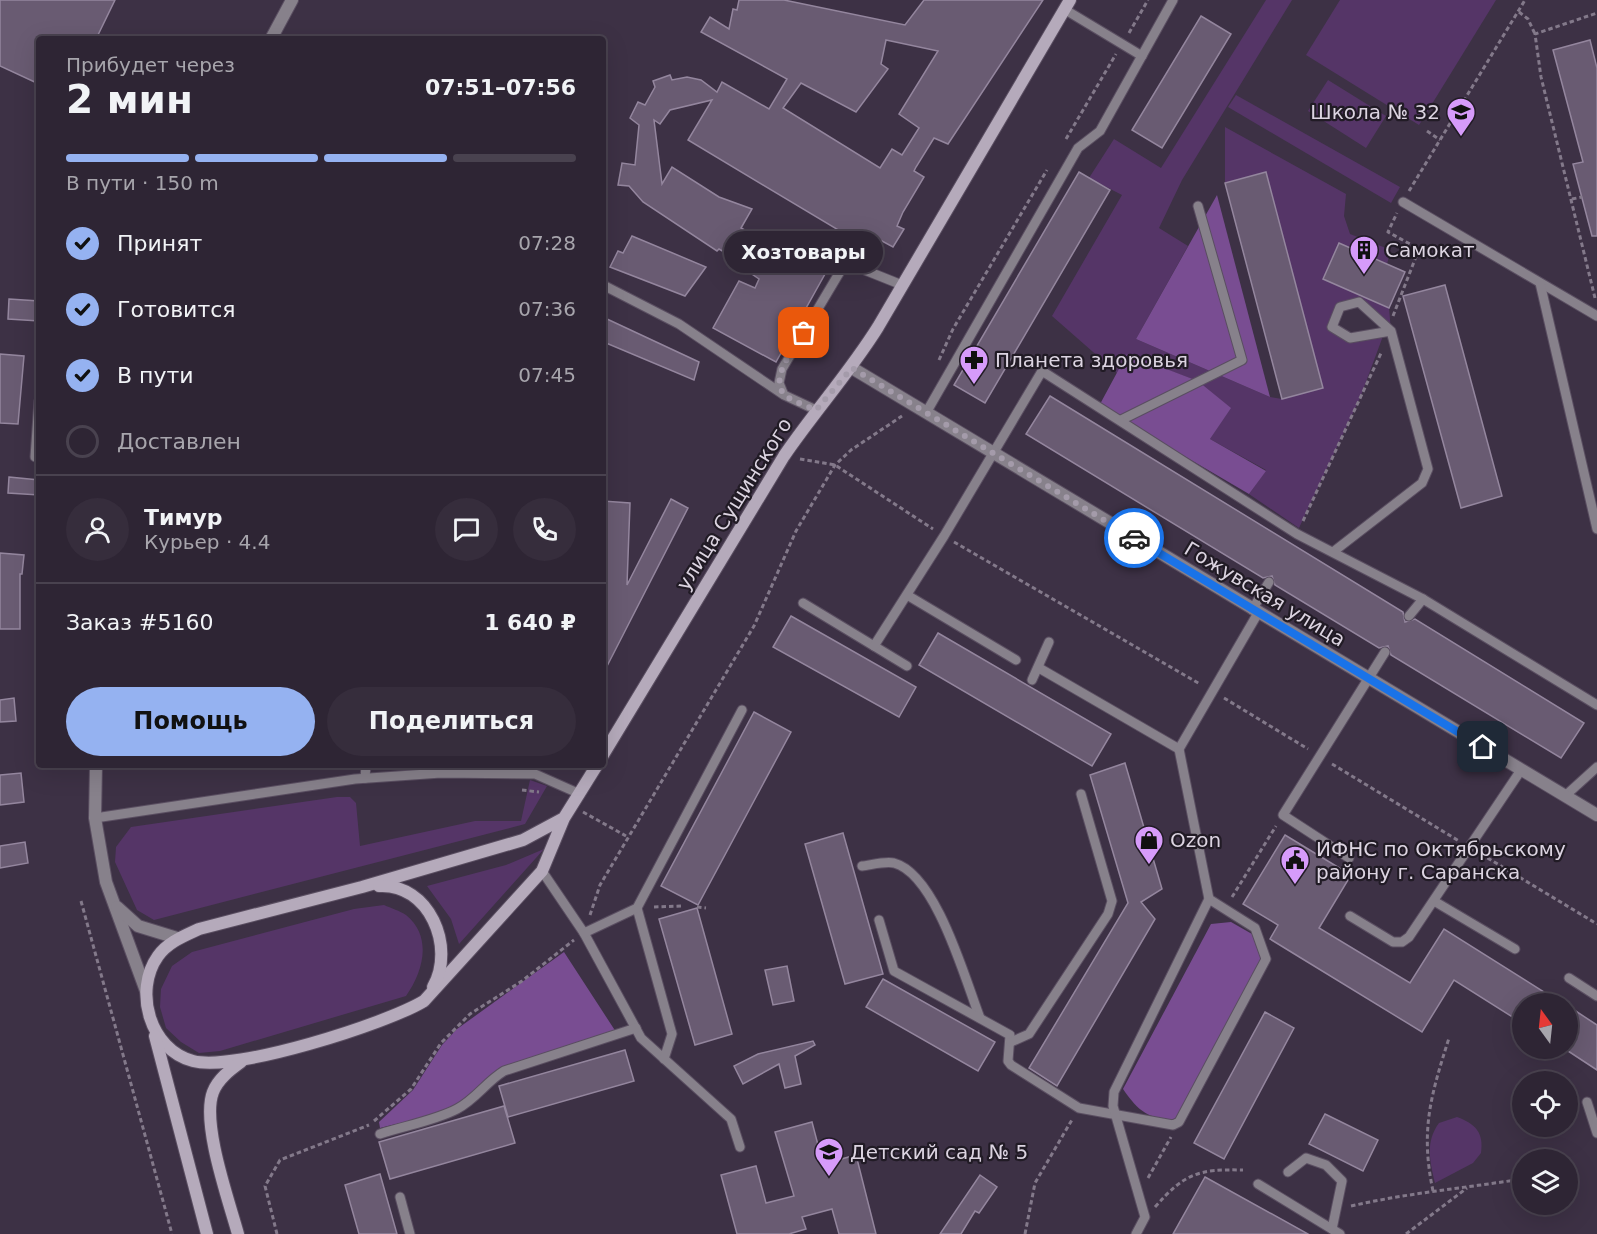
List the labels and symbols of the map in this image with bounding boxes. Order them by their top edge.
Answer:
school or university icon: Школа № 32 [1445,96,1477,138]
place label: Школа № 32 [1310,100,1440,124]
callout: Хозтовары [724,231,884,273]
building icon: Самокат [1348,234,1380,276]
place label: Самокат [1385,238,1475,262]
pin [778,307,829,358]
pharmacy icon: Планета здоровья [958,344,990,386]
place label: Планета здоровья [995,348,1188,372]
street label: улица Сущинского [671,413,797,595]
courier [1104,508,1164,568]
street label: Гожувская улица [1180,537,1350,651]
pin [1457,721,1508,772]
shop icon: Ozon [1133,824,1165,866]
place label: Ozon [1170,828,1221,852]
place label: ИФНС по Октябрьскому району г. Саранска [1316,837,1566,884]
public building icon: ИФНС по Октябрьскому району г. Саранска [1279,844,1311,886]
north arrow [1512,993,1578,1059]
school or university icon: Детский сад № 5 [813,1136,845,1178]
place label: Детский сад № 5 [850,1140,1028,1164]

